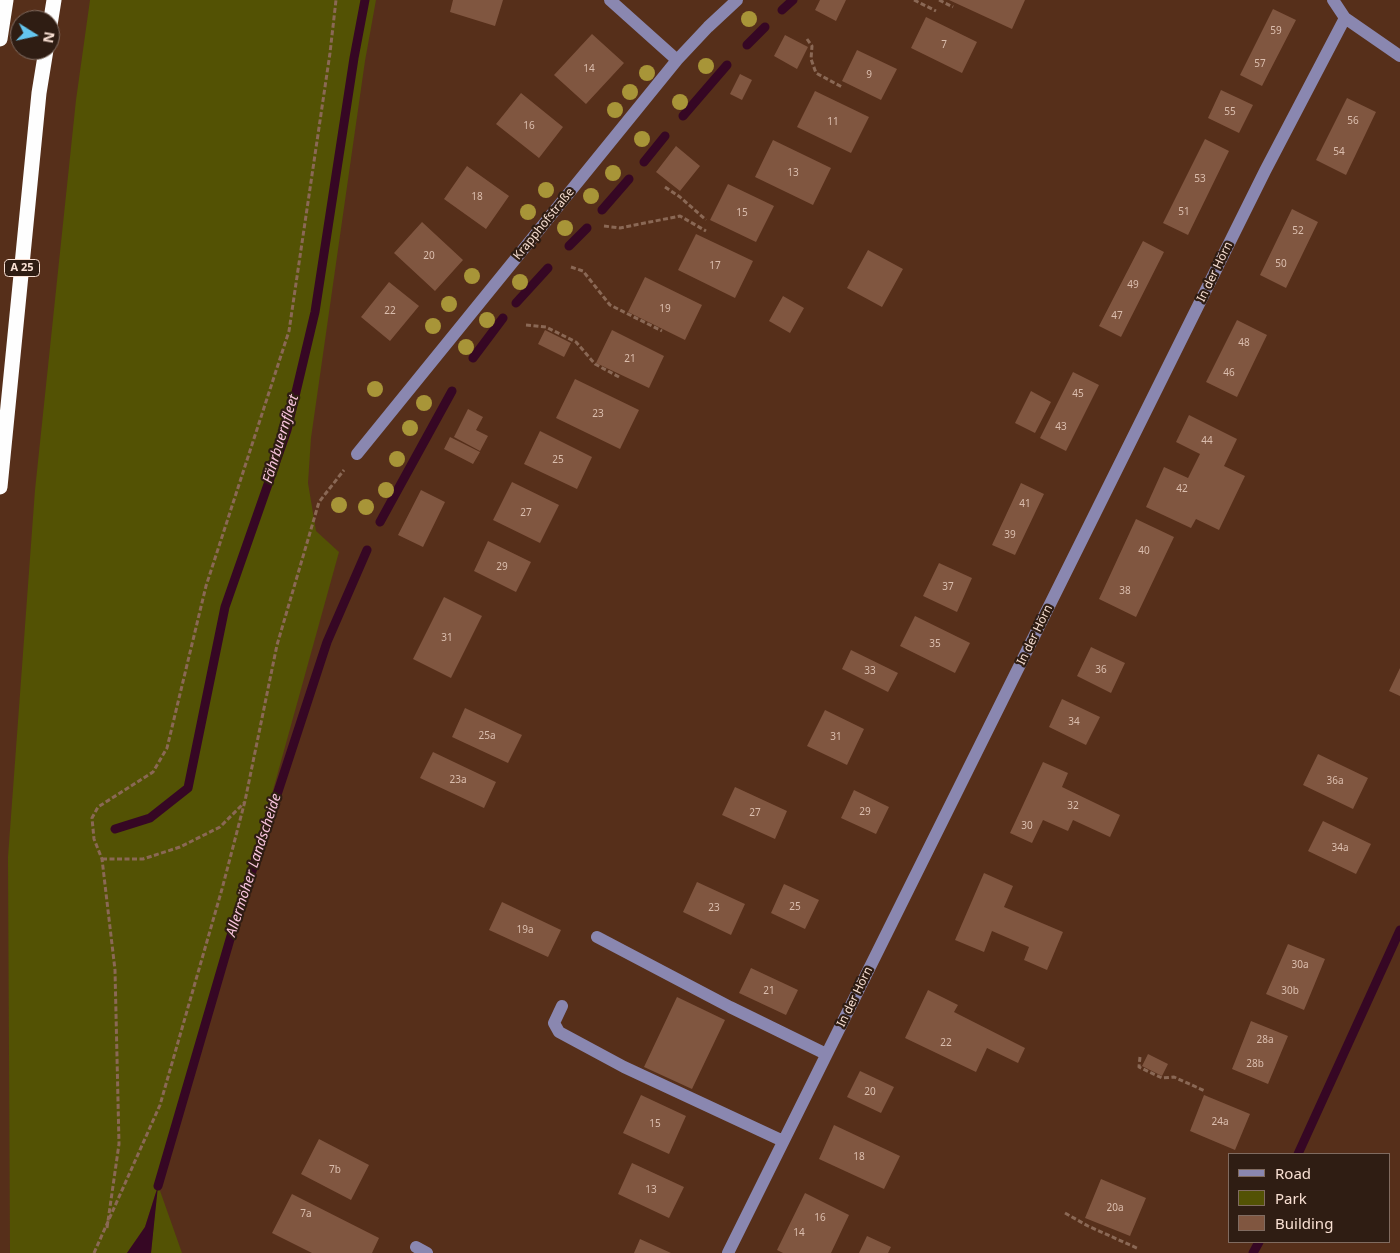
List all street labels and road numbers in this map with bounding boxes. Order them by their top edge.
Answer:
street label: Krapphofstraße [511,185,577,263]
street label: In der Hörn [1194,239,1236,305]
road number: A 25 [5,260,40,276]
street label: In der Hörn [1014,602,1056,668]
street label: In der Hörn [834,964,876,1030]

